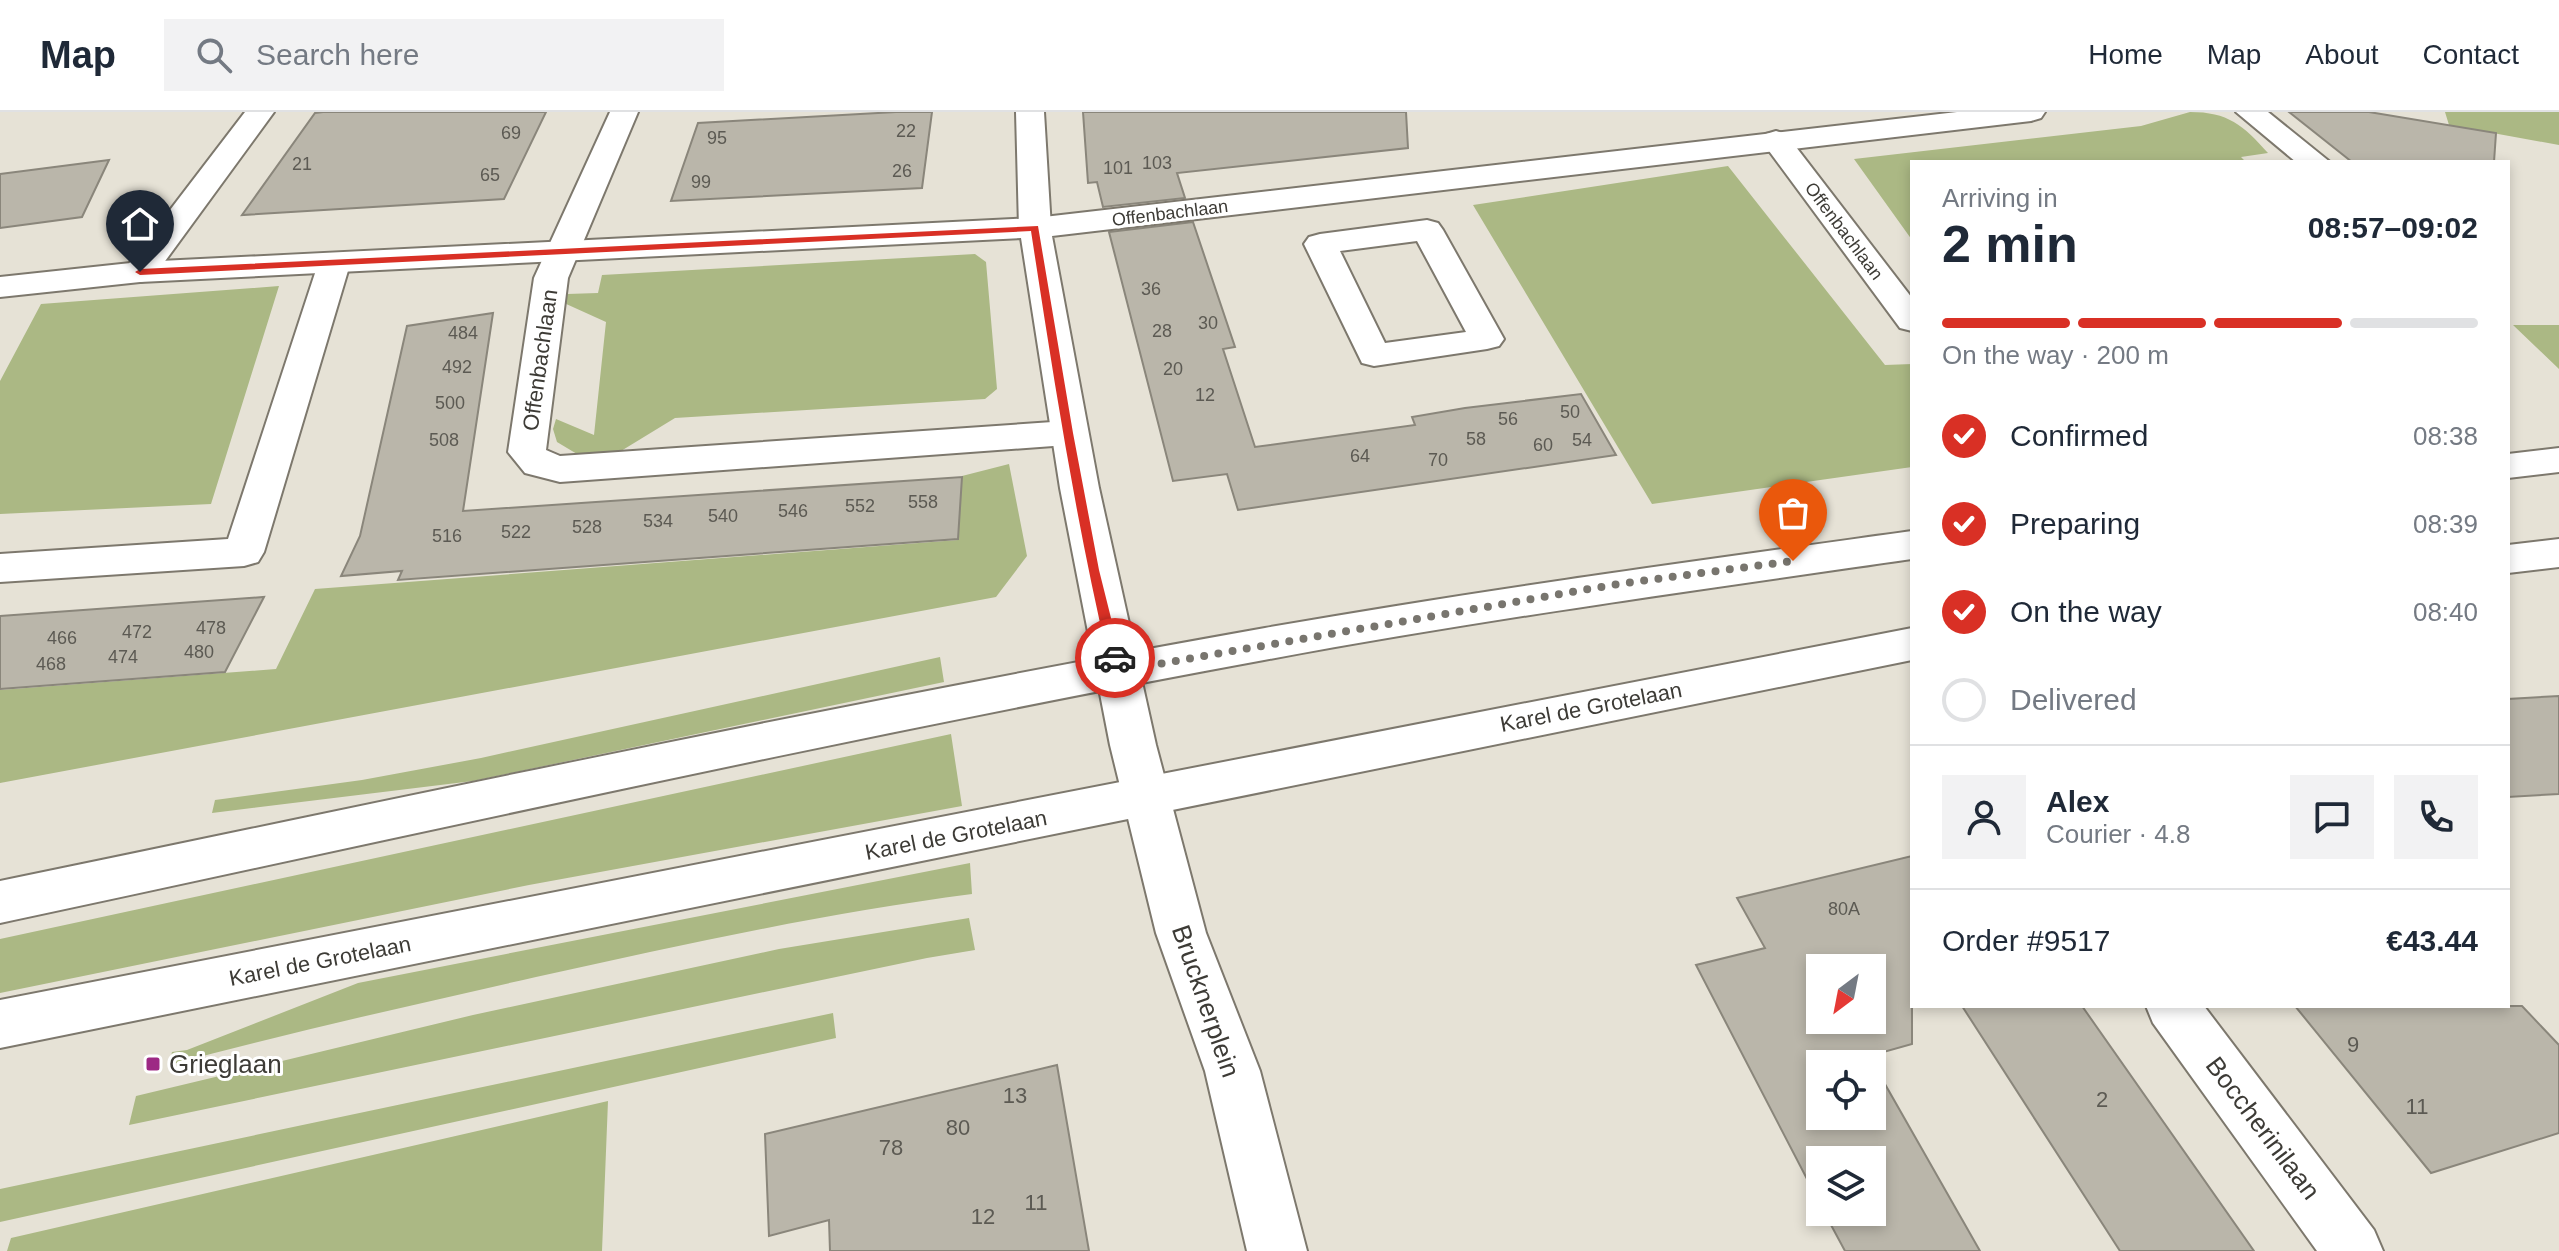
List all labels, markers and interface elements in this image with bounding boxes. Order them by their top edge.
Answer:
search box [164,19,724,91]
icon: search [192,33,236,77]
text: Map [40,34,116,76]
text: Search here [256,38,419,71]
text: Home [2088,39,2163,70]
text: Map [2207,39,2261,70]
text: About [2305,39,2379,70]
text: Contact [2423,39,2519,70]
house number: 22 [896,121,916,141]
house number: 69 [501,123,521,143]
house number: 95 [707,128,727,148]
house number: 103 [1142,153,1172,173]
house number: 21 [292,154,312,174]
house number: 101 [1103,158,1133,178]
house number: 26 [892,161,912,181]
house number: 65 [480,165,500,185]
house number: 99 [691,172,711,192]
street label: Offenbachlaan [1801,178,1887,284]
text: Arriving in [1942,183,2058,213]
pin [106,190,174,272]
street label: Offenbachlaan [1111,196,1229,230]
icon: home [118,202,162,246]
text: 08:57–09:02 [2308,211,2478,244]
text: 2 min [1942,215,2078,273]
house number: 36 [1141,279,1161,299]
street label: Offenbachlaan [518,288,562,432]
house number: 30 [1198,313,1218,333]
house number: 28 [1152,321,1172,341]
house number: 484 [448,323,478,343]
text: On the way · 200 m [1942,340,2169,370]
house number: 492 [442,357,472,377]
house number: 20 [1163,359,1183,379]
house number: 12 [1195,385,1215,405]
house number: 500 [435,393,465,413]
house number: 50 [1560,402,1580,422]
house number: 56 [1498,409,1518,429]
icon: check [1942,414,1986,458]
text: Confirmed [2010,419,2148,452]
text: 08:38 [2413,421,2478,451]
house number: 58 [1466,429,1486,449]
house number: 508 [429,430,459,450]
house number: 54 [1572,430,1592,450]
house number: 60 [1533,435,1553,455]
house number: 64 [1350,446,1370,466]
house number: 70 [1428,450,1448,470]
pin [1759,479,1827,561]
icon: bag [1771,491,1815,535]
house number: 558 [908,492,938,512]
house number: 552 [845,496,875,516]
house number: 546 [778,501,808,521]
icon: check [1942,502,1986,546]
house number: 540 [708,506,738,526]
text: Preparing [2010,507,2140,540]
text: 08:39 [2413,509,2478,539]
house number: 534 [643,511,673,531]
house number: 528 [572,517,602,537]
house number: 522 [501,522,531,542]
house number: 516 [432,526,462,546]
icon: check [1942,590,1986,634]
text: On the way [2010,595,2162,628]
text: 08:40 [2413,597,2478,627]
house number: 478 [196,618,226,638]
courier [1075,618,1155,698]
house number: 472 [122,622,152,642]
house number: 466 [47,628,77,648]
icon: car [1093,636,1137,680]
house number: 480 [184,642,214,662]
house number: 474 [108,647,138,667]
house number: 468 [36,654,66,674]
street label: Karel de Grotelaan [1498,677,1684,737]
text: Delivered [2010,683,2137,716]
button: person [1942,775,2026,859]
button: chat [2290,775,2374,859]
button: phone [2394,775,2478,859]
text: Alex [2046,785,2109,818]
street label: Karel de Grotelaan [863,805,1049,865]
text: Courier · 4.8 [2046,819,2191,849]
house number: 80A [1828,899,1860,919]
street label: Brucknerplein [1166,921,1246,1081]
text: Order #9517 [1942,924,2110,957]
text: €43.44 [2386,924,2478,957]
street label: Karel de Grotelaan [227,931,413,991]
north arrow [1806,954,1886,1034]
map controls [1806,954,1886,1226]
house number: 9 [2347,1032,2359,1057]
place label: Grieglaan [169,1049,282,1079]
button: locate [1806,1050,1886,1130]
street label: Boccherinilaan [2200,1051,2326,1205]
marker: Grieglaan [144,1055,162,1073]
house number: 13 [1003,1083,1027,1108]
house number: 2 [2096,1087,2108,1112]
house number: 11 [2406,1094,2428,1119]
house number: 80 [946,1115,970,1140]
house number: 78 [879,1135,903,1160]
button: layers [1806,1146,1886,1226]
house number: 11 [1025,1190,1047,1215]
house number: 12 [971,1204,995,1229]

